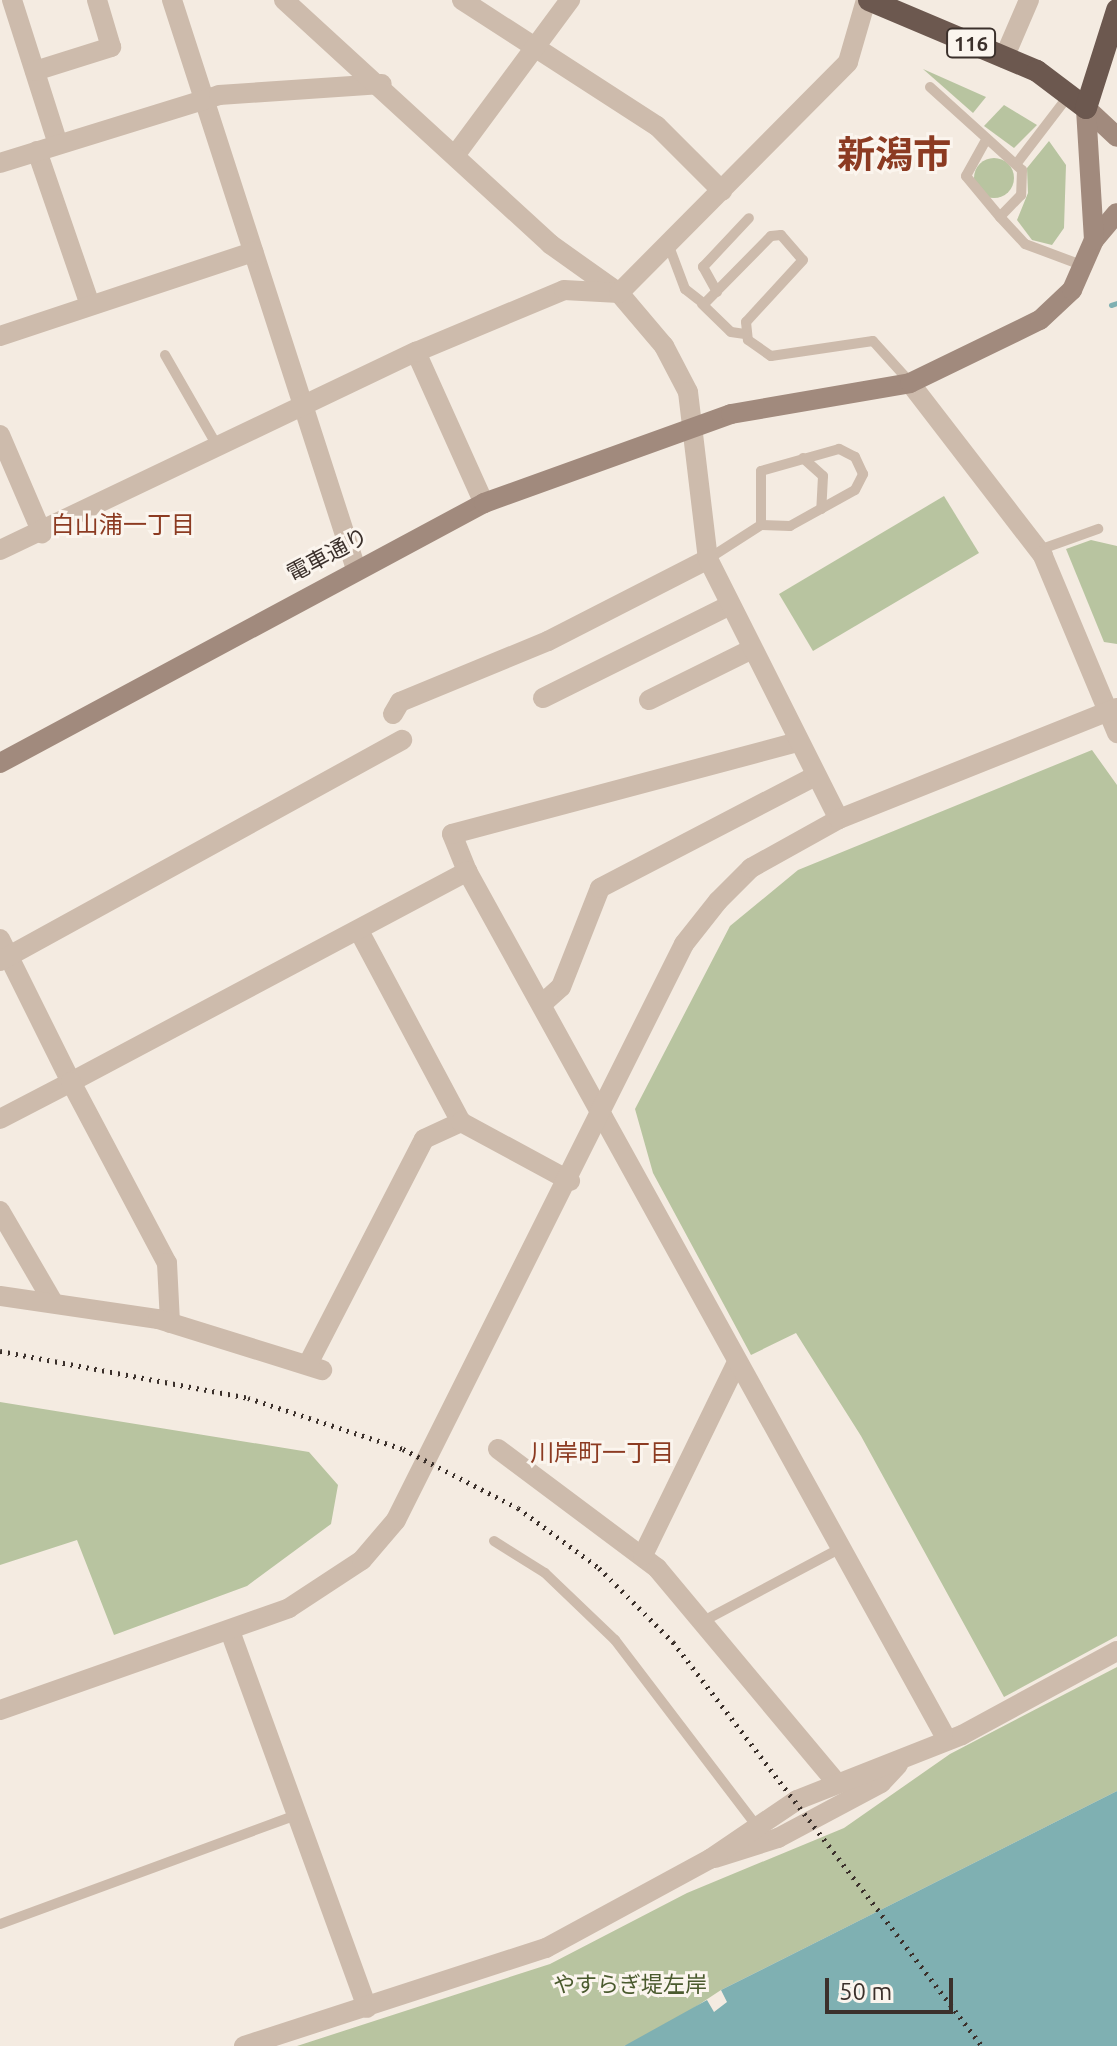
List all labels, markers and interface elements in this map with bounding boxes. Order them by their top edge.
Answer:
road number: 116 [945,27,997,59]
district label: 新潟市 [837,132,951,178]
district label: 白山浦一丁目 [51,511,195,539]
street label: 電車通り [282,522,372,586]
district label: 川岸町一丁目 [530,1439,674,1467]
scale bar [829,1962,957,2012]
park label: やすらぎ堤左岸 [553,1971,707,1997]
text: 50 m [839,1978,892,2005]

